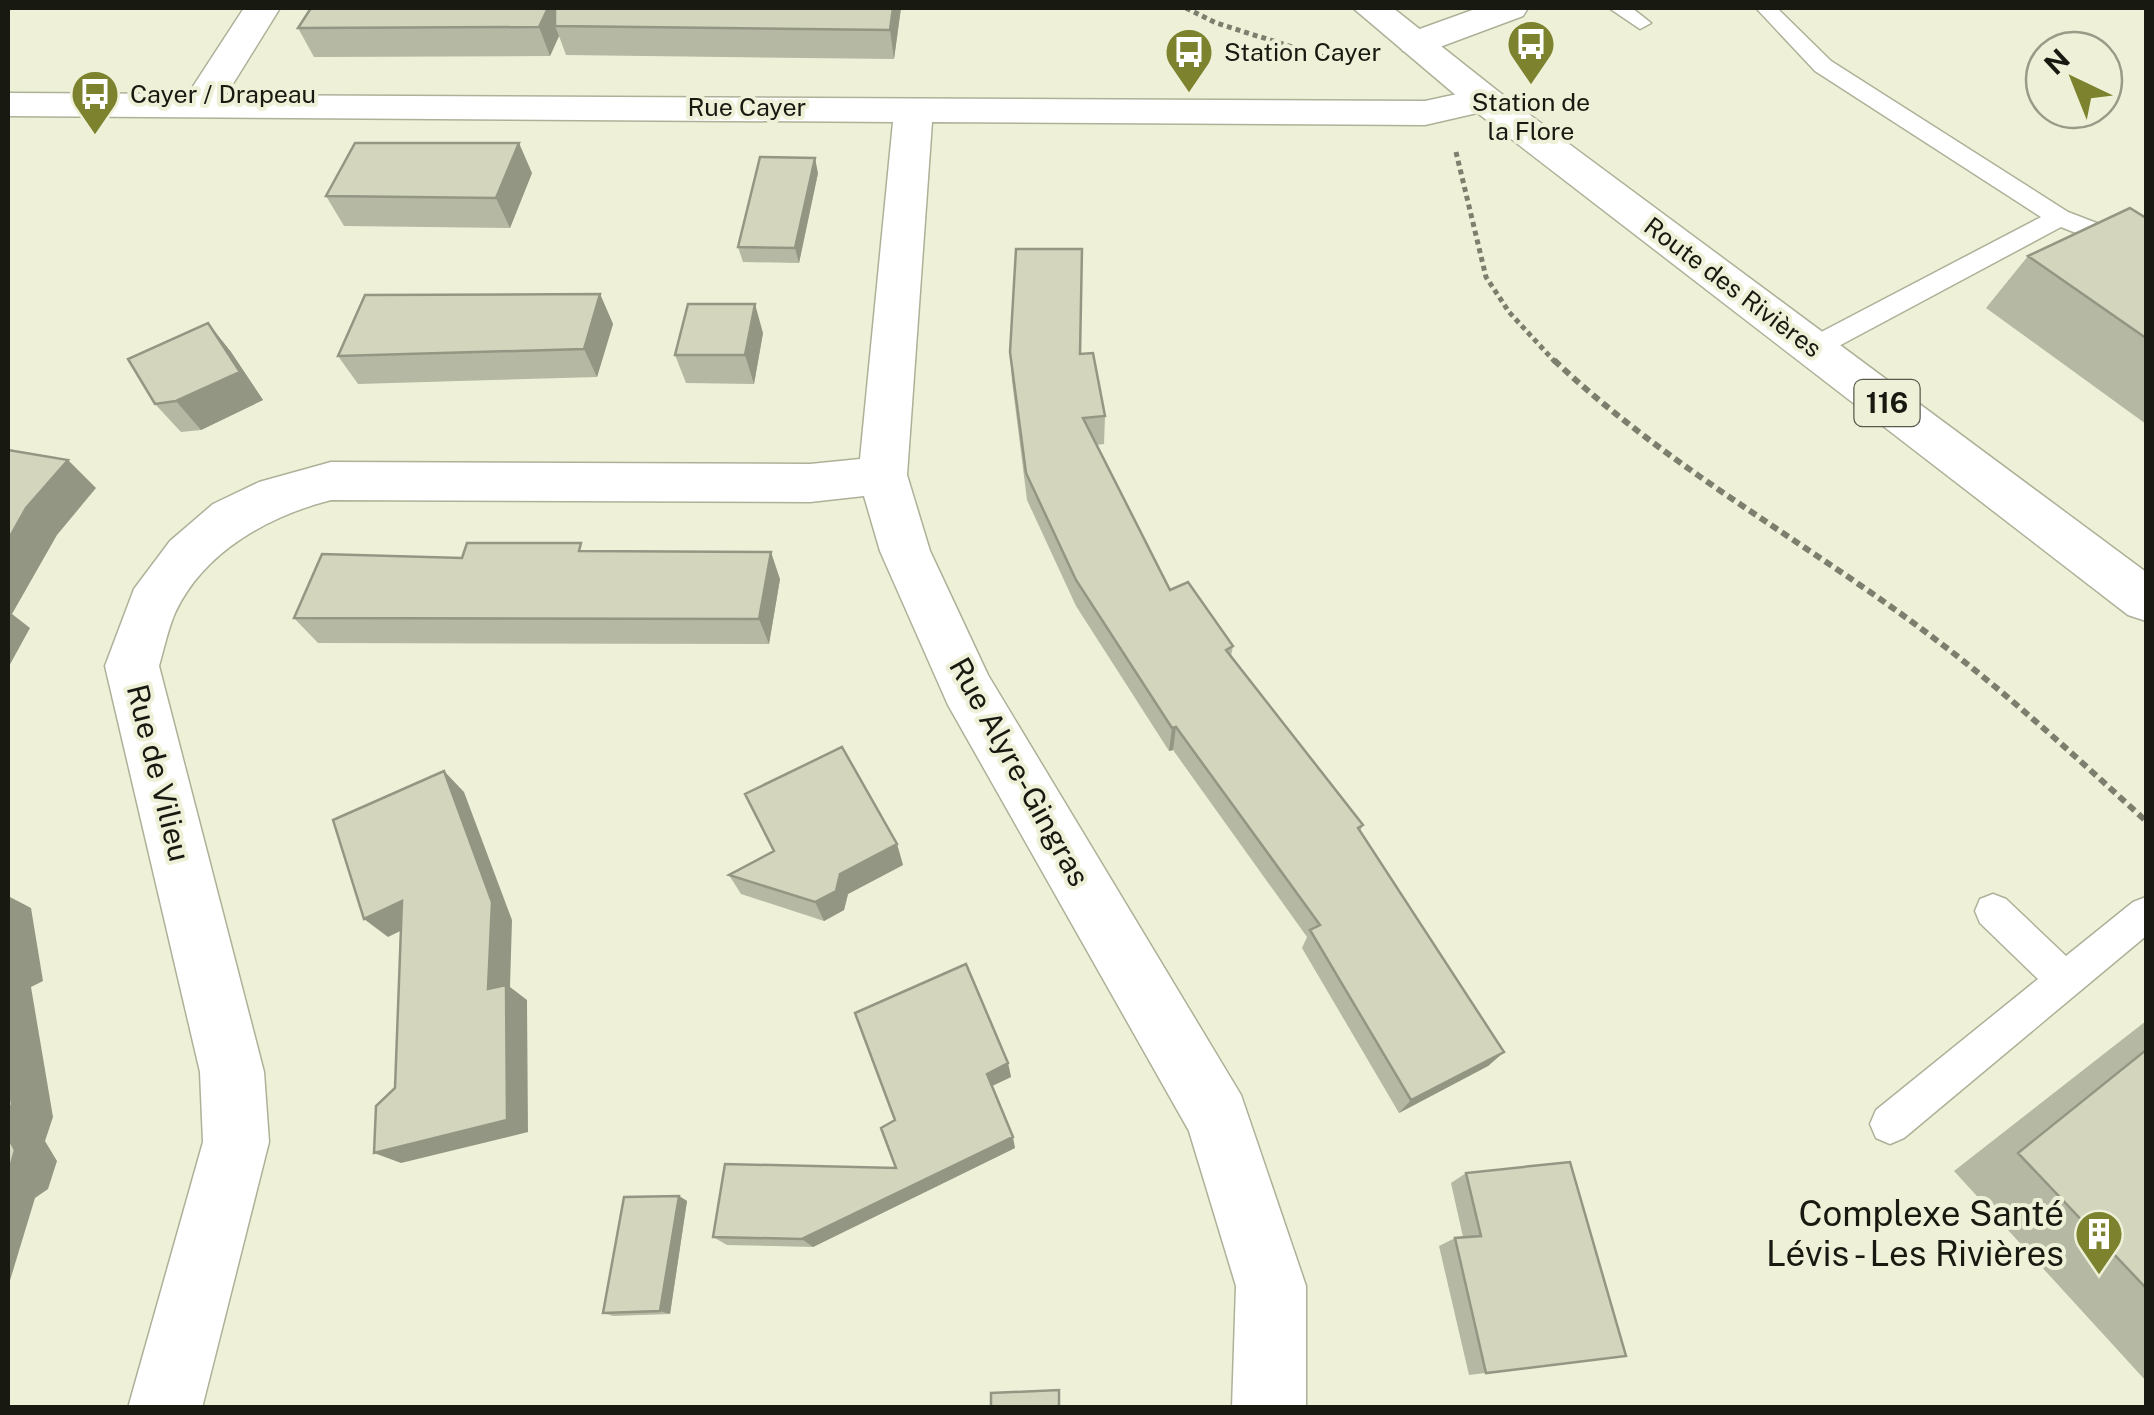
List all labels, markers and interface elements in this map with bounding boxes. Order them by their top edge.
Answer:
bus stop icon: Station de la Flore [1505,18,1557,86]
bus stop icon: Station Cayer [1163,26,1215,94]
north arrow [2024,30,2124,130]
place label: Station Cayer [1224,37,1381,67]
text: N [2037,42,2076,81]
bus stop icon: Cayer / Drapeau [69,68,121,136]
place label: Cayer / Drapeau [130,79,316,109]
place label: Station de la Flore [1472,87,1590,146]
street label: Rue Cayer [688,92,806,122]
street label: Route des Rivières [1638,211,1828,363]
road number: 116 [1854,380,1920,426]
street label: Rue Alyre-Gingras [942,651,1098,892]
street label: Rue de Vilieu [120,681,198,865]
place label: Complexe Santé Lévis - Les Rivières [1766,1193,2064,1274]
building icon: Complexe Santé Lévis - Les Rivières [2073,1208,2125,1276]

